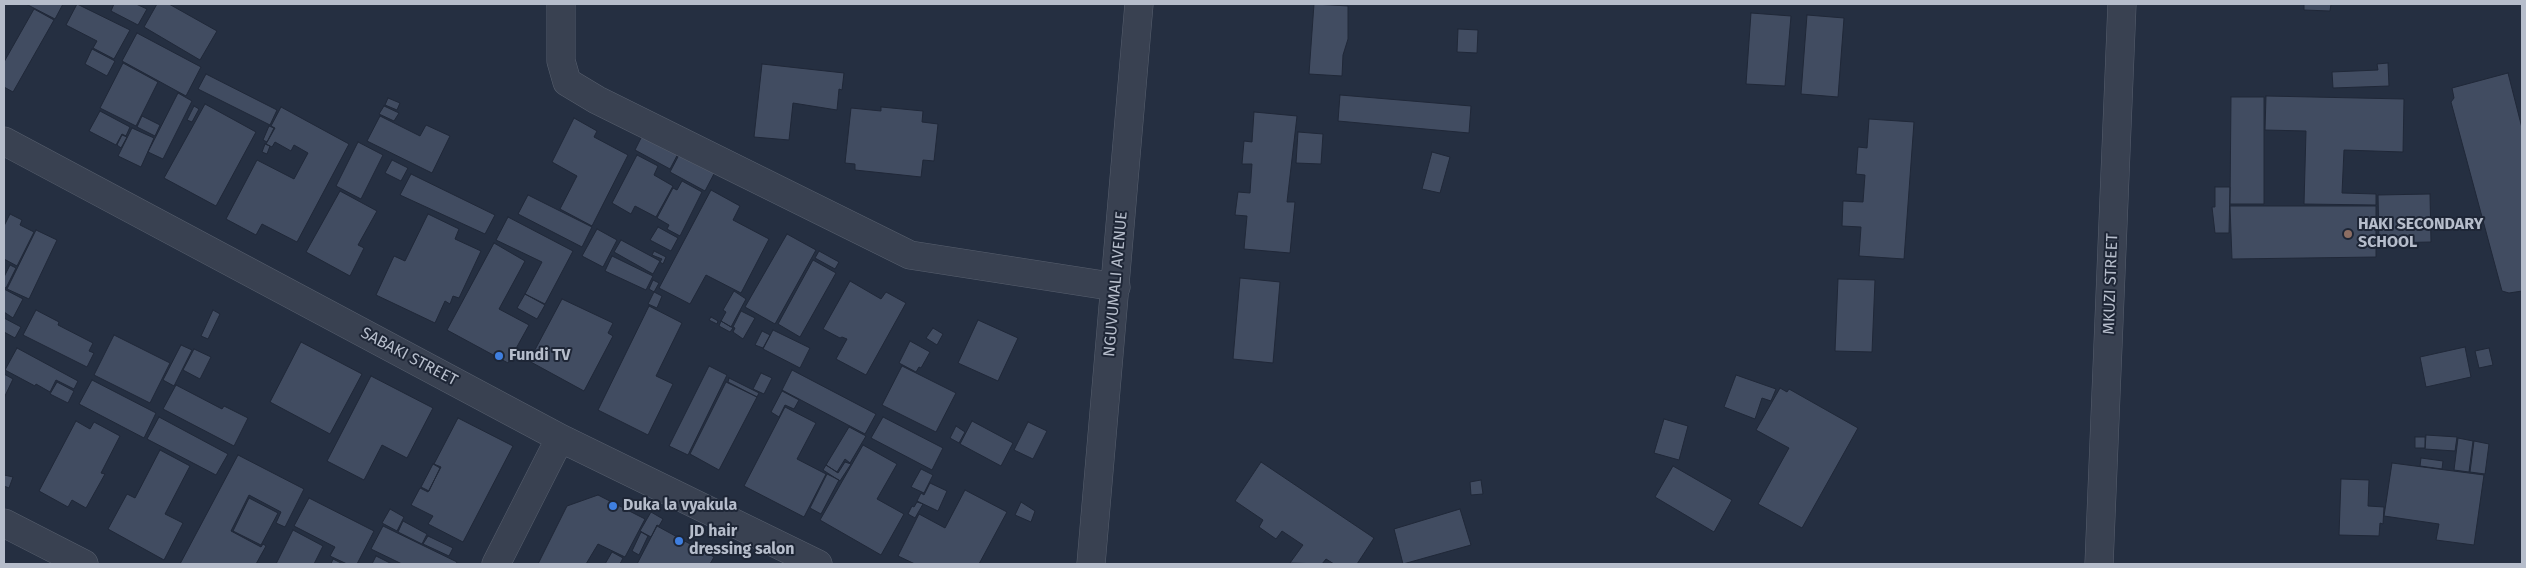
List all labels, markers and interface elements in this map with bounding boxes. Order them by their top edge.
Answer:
street label: NGUVUMALI AVENUE [1100,210,1132,358]
place label: HAKI SECONDARY SCHOOL [2358,215,2483,253]
marker: HAKI SECONDARY SCHOOL [2342,228,2354,240]
street label: MKUZI STREET [2100,233,2122,335]
street label: SABAKI STREET [357,323,461,391]
place label: Fundi TV [509,346,570,366]
marker: Fundi TV [493,350,505,362]
place label: Duka la vyakula [623,496,737,516]
marker: Duka la vyakula [607,500,619,512]
place label: JD hair dressing salon [689,522,794,560]
marker: JD hair dressing salon [673,535,685,547]

